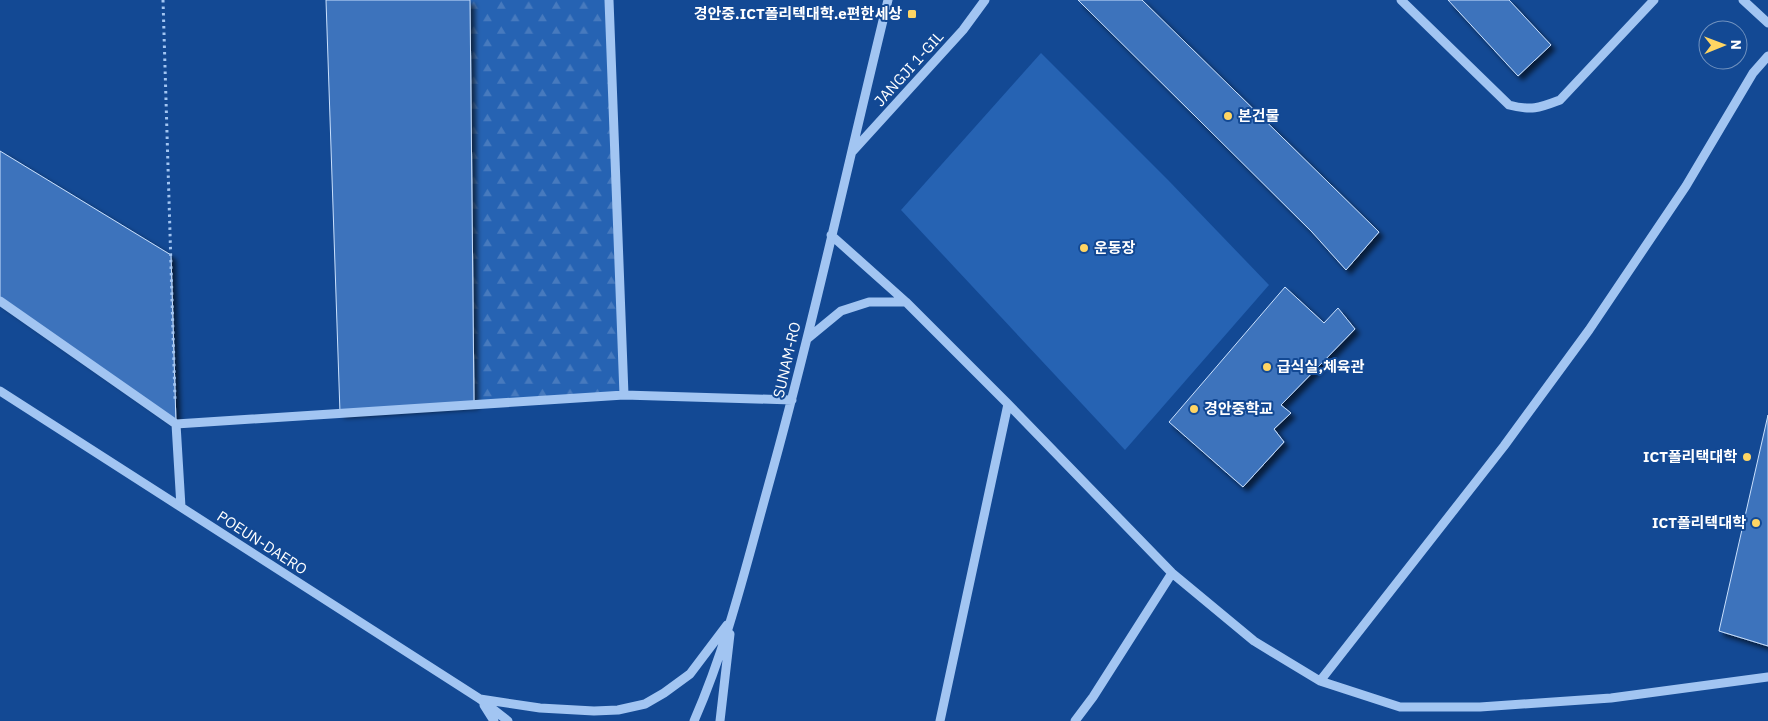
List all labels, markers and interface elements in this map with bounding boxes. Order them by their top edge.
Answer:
place label: 경안중.ICT폴리텍대학.e편한세상 [694,4,902,23]
marker: 경안중.ICT폴리텍대학.e편한세상 [906,8,918,20]
north arrow [1698,20,1748,70]
street label: JANGJI 1-GIL [870,27,948,110]
text: N [1727,40,1745,50]
place label: 본건물 [1238,106,1280,125]
marker: 본건물 [1222,110,1234,122]
place label: 운동장 [1094,238,1136,257]
marker: 운동장 [1078,242,1090,254]
street label: SUNAM-RO [769,320,804,400]
place label: 급식실,체육관 [1277,357,1365,376]
marker: 급식실,체육관 [1261,361,1273,373]
place label: 경안중학교 [1204,399,1273,418]
marker: 경안중학교 [1188,403,1200,415]
place label: ICT폴리택대학 [1643,447,1737,466]
marker: ICT폴리택대학 [1741,451,1753,463]
street label: POEUN-DAERO [214,506,311,579]
place label: ICT폴리텍대학 [1652,513,1746,532]
marker: ICT폴리텍대학 [1750,517,1762,529]

